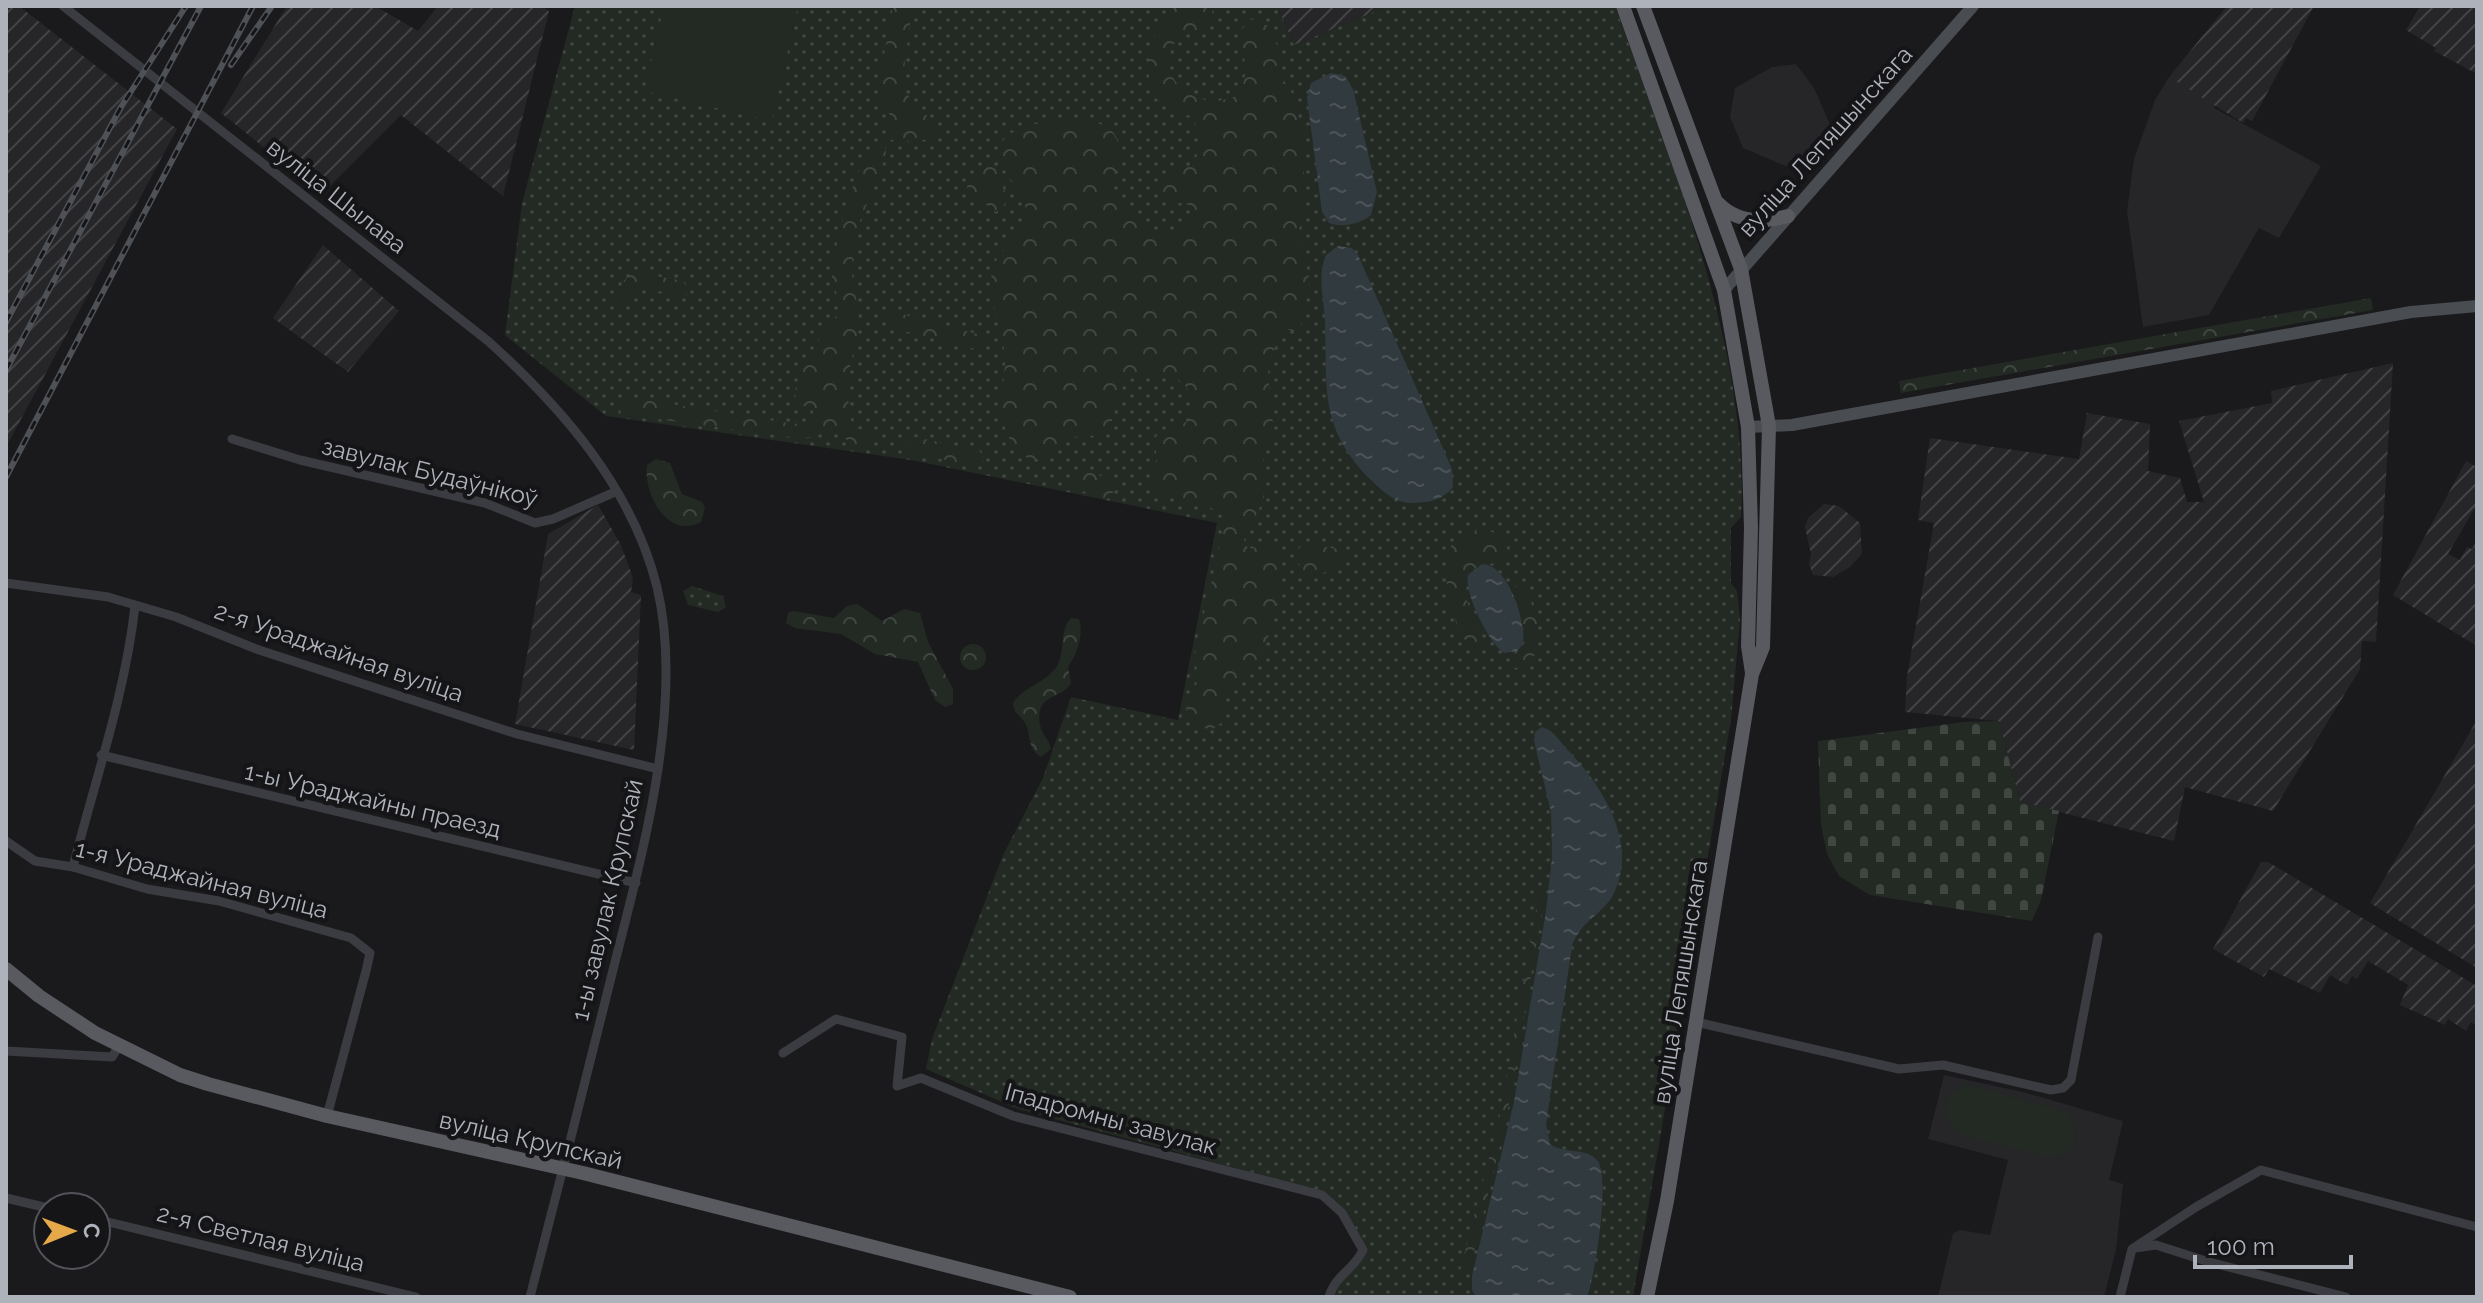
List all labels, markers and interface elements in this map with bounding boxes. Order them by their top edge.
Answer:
street label: вуліца Лепяшынскага [1732,40,1918,242]
street label: вуліца Шылава [261,132,413,260]
street label: завулак Будаўнікоў [319,431,541,513]
street label: 2-я Ураджайная вуліца [211,596,467,708]
street label: 1-ы Ураджайны праезд [242,756,504,844]
street label: 1-ы завулак Крупскай [565,776,649,1024]
street label: 1-я Ураджайная вуліца [73,834,331,924]
street label: вуліца Лепяшынскага [1646,858,1714,1106]
street label: Іпадромны завулак [1002,1077,1220,1161]
street label: вуліца Крупскай [437,1105,625,1175]
north arrow [32,1191,112,1271]
street label: 2-я Светлая вуліца [154,1198,368,1278]
scale bar [2195,1219,2351,1269]
text: С [79,1223,105,1238]
text: 100 m [2207,1232,2275,1261]

